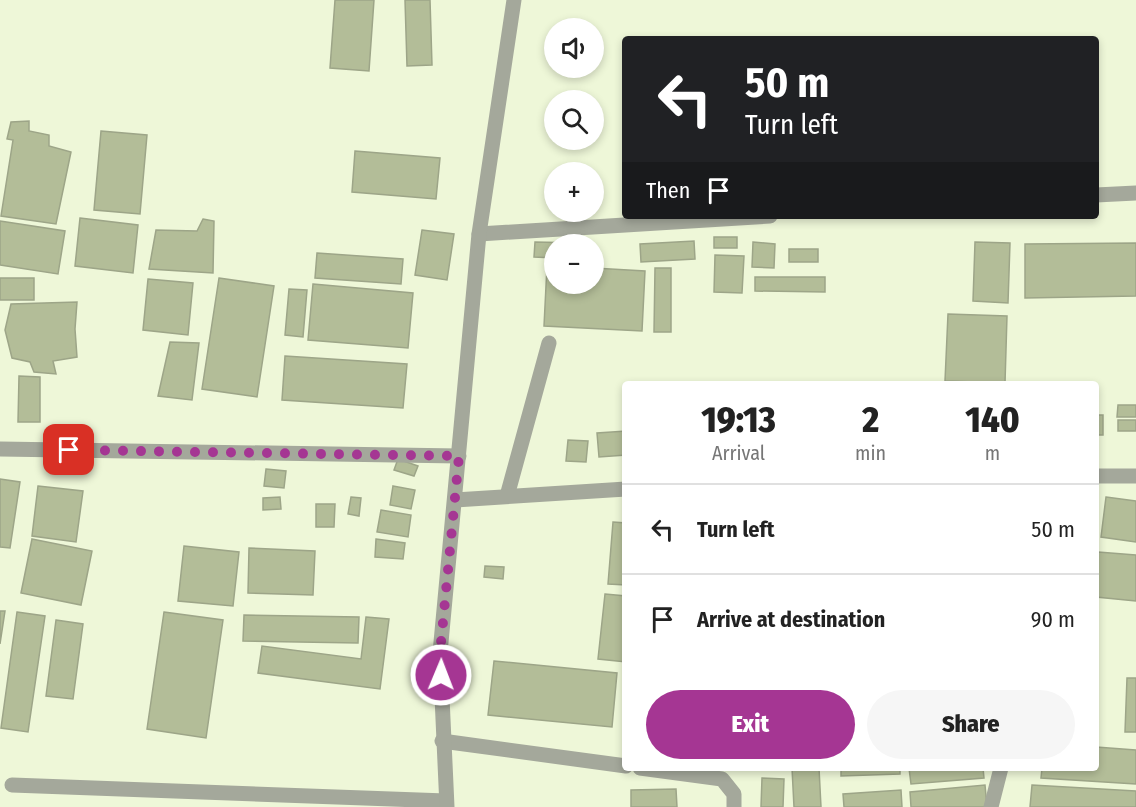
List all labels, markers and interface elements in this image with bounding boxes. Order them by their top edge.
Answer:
map controls [544,18,604,294]
button: sound [544,18,604,78]
text: 50 m [745,58,829,108]
icon: left [646,60,724,138]
button: search [544,90,604,150]
text: Turn left [745,109,838,141]
button: + [544,162,604,222]
icon: arrive [702,174,735,207]
text: Then [646,177,690,204]
button: − [544,234,604,294]
text: 19:13 [701,398,776,442]
text: 2 [862,398,879,442]
text: 140 [965,398,1020,442]
pin [43,424,94,475]
icon: arrive [52,433,85,466]
text: Arrival [712,441,765,465]
text: min [855,441,886,465]
text: m [985,441,1000,465]
icon: left [646,513,679,546]
text: Turn left [697,516,775,543]
text: 50 m [1031,516,1075,543]
icon: arrive [646,603,679,636]
text: Arrive at destination [697,606,885,633]
text: 90 m [1031,606,1075,633]
position arrow [409,643,473,707]
button: Exit [646,690,855,759]
button: Share [867,690,1075,759]

